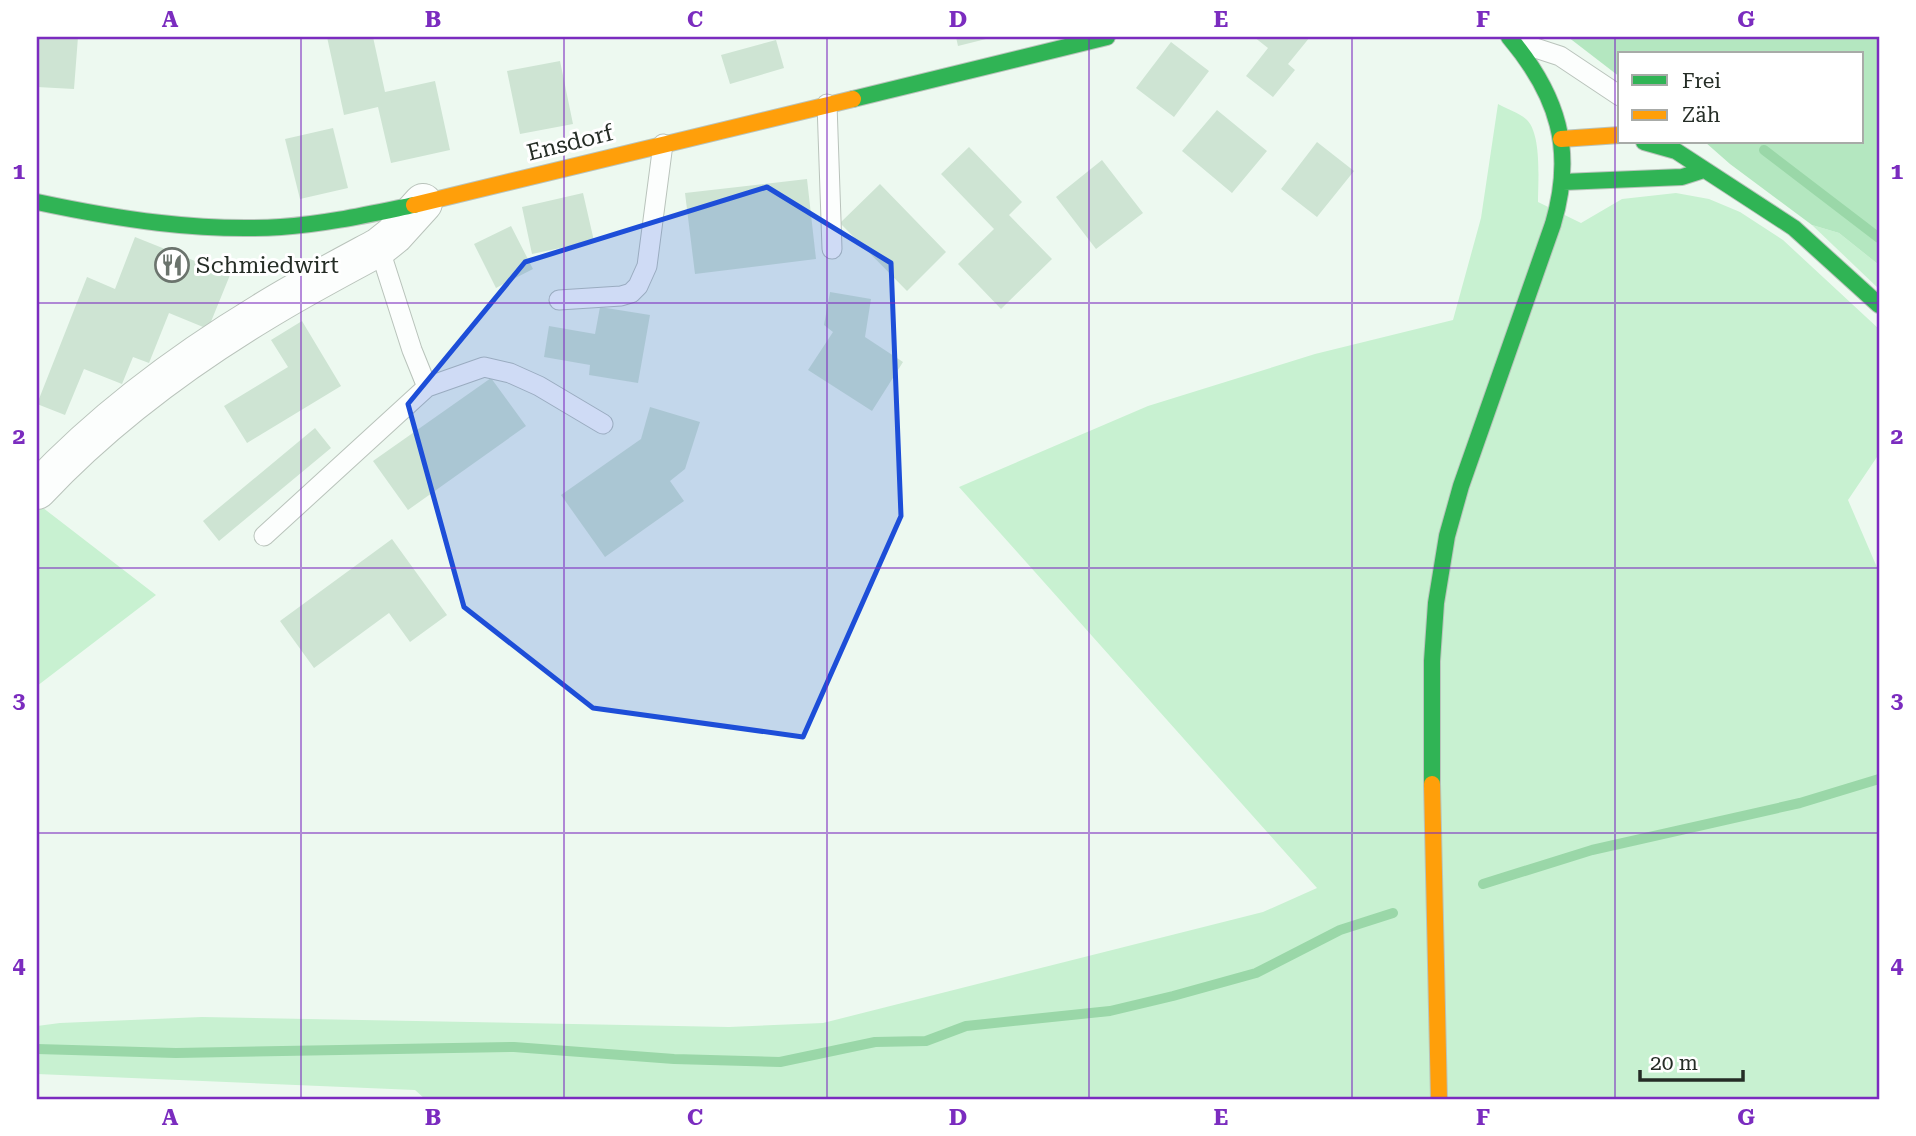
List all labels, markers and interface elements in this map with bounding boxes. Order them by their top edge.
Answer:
text: A [162,6,179,33]
text: B [425,6,441,33]
text: C [687,6,703,33]
text: D [949,6,967,33]
text: E [1214,6,1228,33]
text: F [1476,6,1490,33]
text: G [1737,6,1755,33]
legend [1618,52,1864,144]
text: Frei [1682,69,1721,93]
text: Zäh [1682,103,1721,127]
street label: Ensdorf [524,119,617,167]
text: 1 [13,158,26,185]
text: 1 [1891,158,1904,185]
restaurant icon: Schmiedwirt [153,246,191,284]
place label: Schmiedwirt [196,252,339,279]
text: 2 [13,423,25,450]
text: 2 [1891,423,1903,450]
text: 3 [13,687,26,714]
text: 3 [1891,687,1904,714]
text: 4 [13,952,26,979]
text: 4 [1891,952,1904,979]
scale bar [1640,1038,1743,1082]
text: 20 m [1650,1051,1698,1075]
text: A [162,1104,179,1131]
text: B [425,1104,441,1131]
text: C [687,1104,703,1131]
text: D [949,1104,967,1131]
text: E [1214,1104,1228,1131]
text: F [1476,1104,1490,1131]
text: G [1737,1104,1755,1131]

